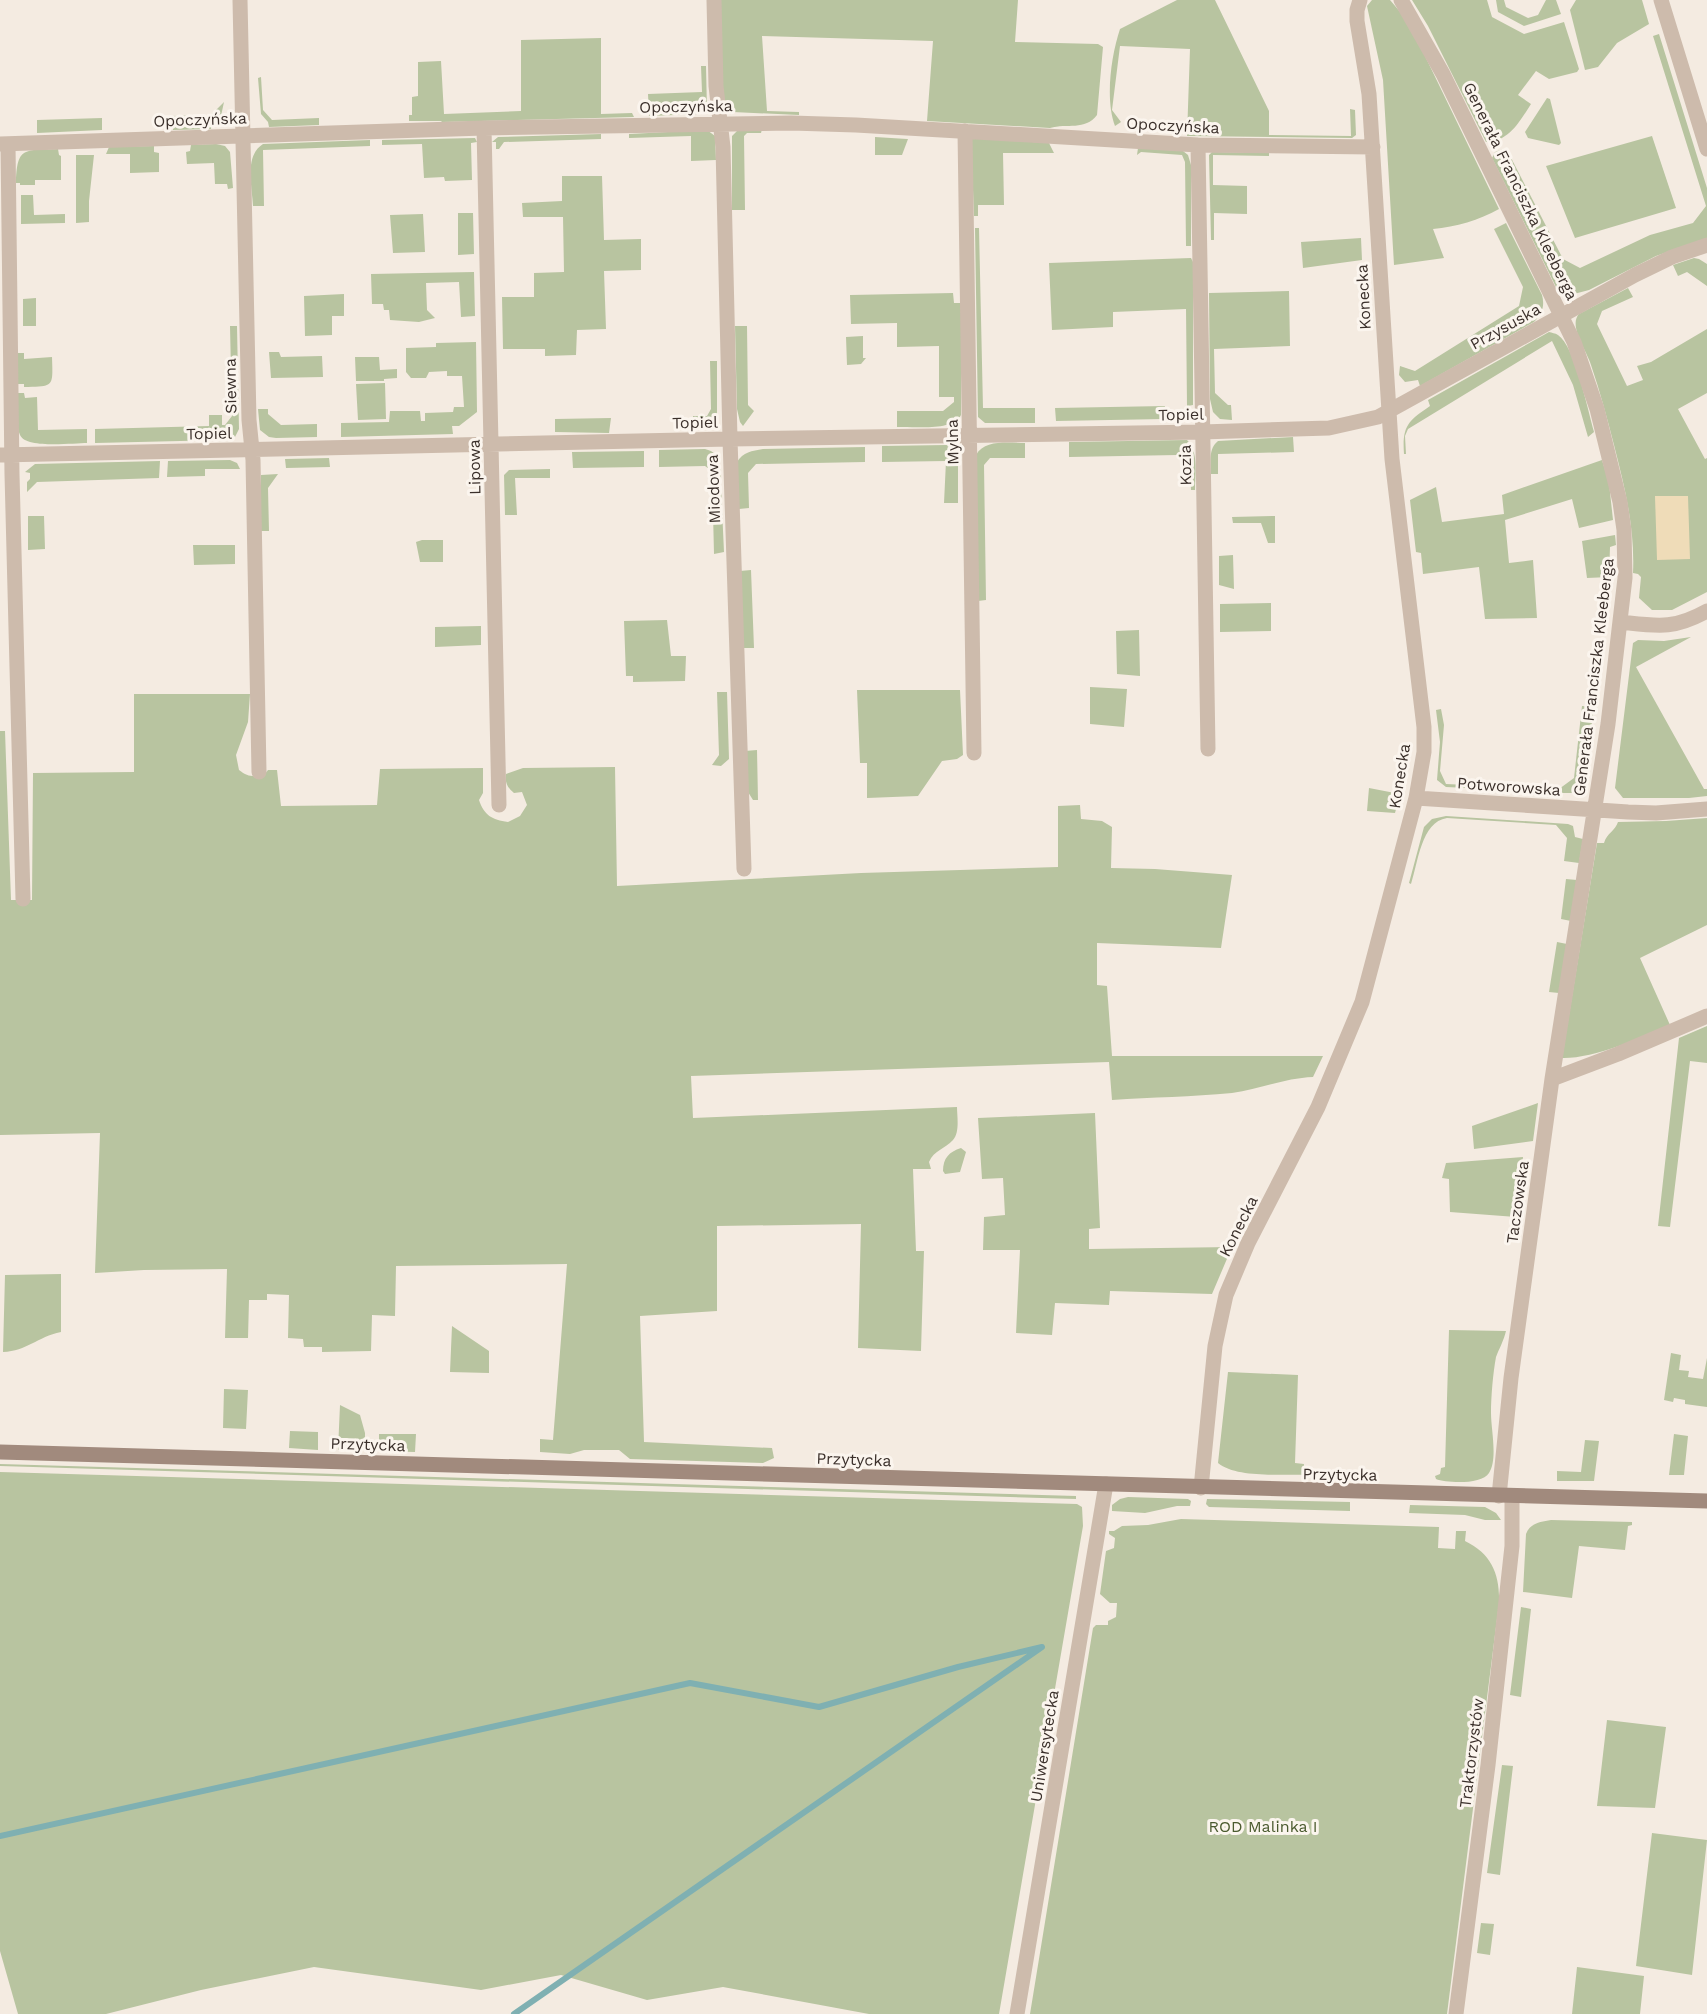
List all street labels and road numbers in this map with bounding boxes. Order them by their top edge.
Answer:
street label: Generała Franciszka Kleeberga [1459,79,1582,303]
street label: Opoczyńska [639,96,733,117]
street label: Opoczyńska [153,108,247,131]
street label: Opoczyńska [1126,114,1220,137]
street label: Konecka [1352,264,1375,330]
street label: Przysuska [1467,299,1544,354]
street label: Siewna [221,358,240,414]
street label: Topiel [1158,405,1204,424]
street label: Topiel [672,413,718,432]
street label: Mylna [943,419,962,465]
street label: Topiel [186,424,232,443]
street label: Lipowa [465,439,484,495]
street label: Kozia [1176,444,1195,486]
street label: Miodowa [703,454,724,524]
street label: Generała Franciszka Kleeberga [1569,557,1618,797]
street label: Konecka [1385,742,1414,810]
street label: Potworowska [1457,773,1561,800]
street label: Taczowska [1502,1159,1533,1245]
street label: Konecka [1215,1193,1262,1260]
street label: Przytycka [330,1434,406,1455]
street label: Przytycka [816,1449,892,1470]
street label: Przytycka [1302,1464,1378,1485]
street label: Uniwersytecka [1026,1689,1063,1803]
street label: Traktorzystów [1455,1697,1488,1809]

